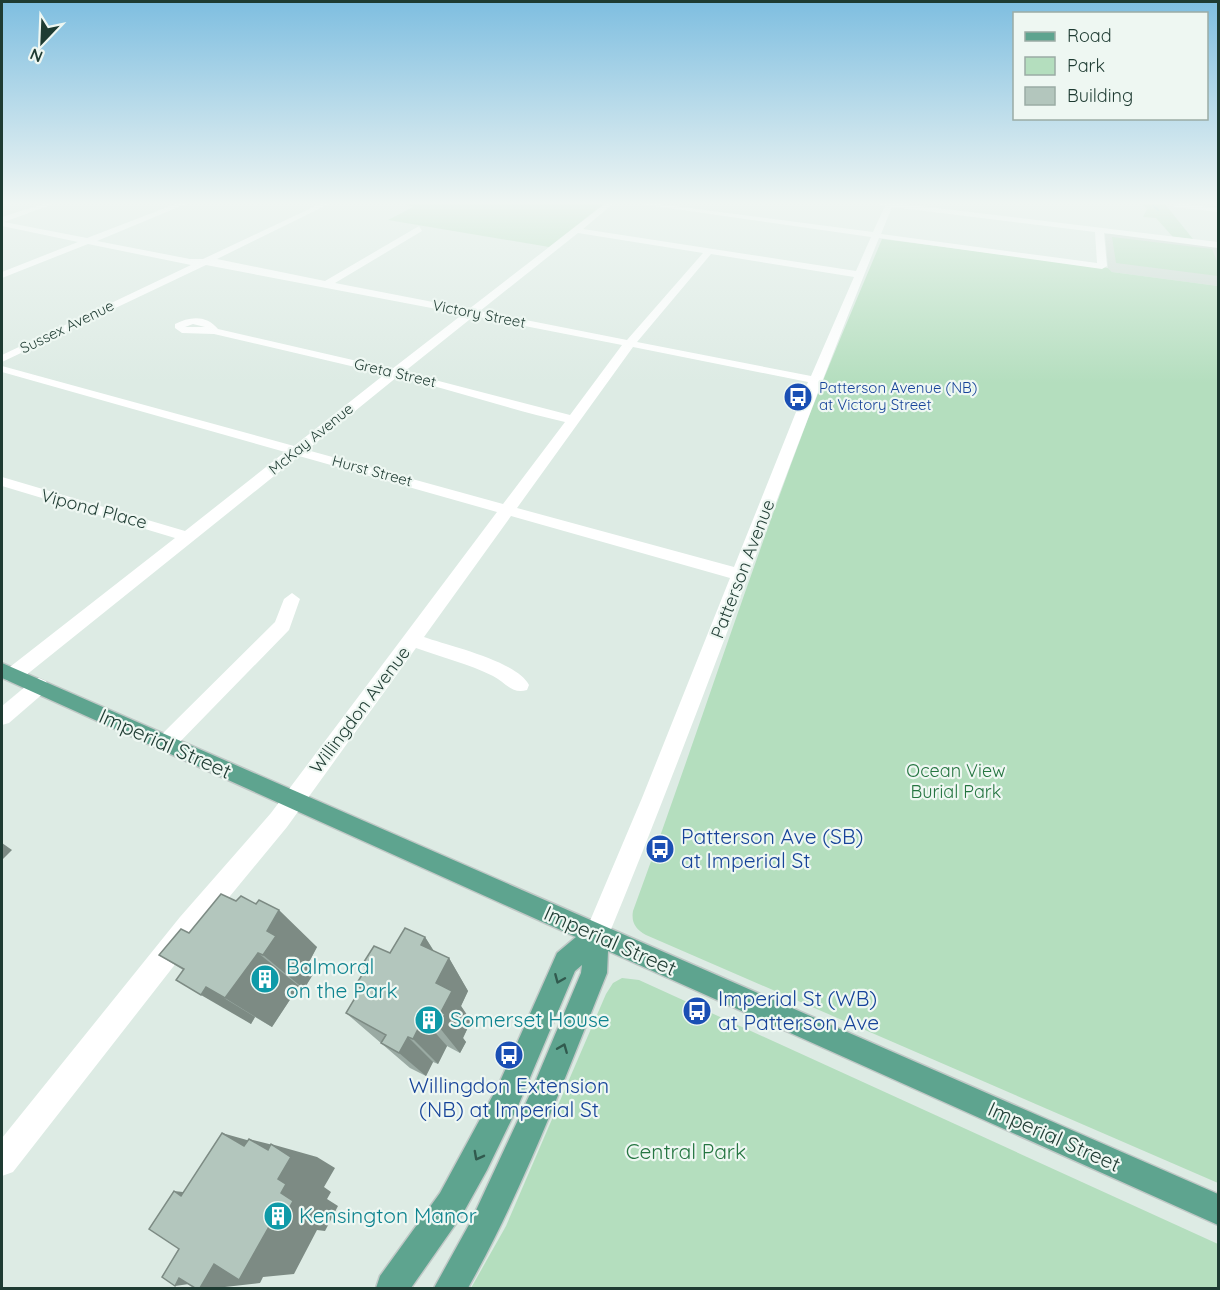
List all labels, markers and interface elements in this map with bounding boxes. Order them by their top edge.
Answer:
north arrow [12,12,72,72]
legend [1013,12,1208,120]
text: Road [1067,24,1112,47]
text: N [27,44,45,67]
text: Park [1067,54,1105,77]
text: Building [1067,84,1133,107]
street label: Victory Street [431,295,527,332]
street label: Sussex Avenue [17,296,117,357]
street label: Greta Street [352,354,438,391]
place label: Patterson Avenue (NB) at Victory Street [819,378,977,414]
bus stop icon: Patterson Avenue (NB) at Victory Street [782,381,814,413]
street label: McKay Avenue [265,399,357,479]
street label: Hurst Street [330,451,414,490]
street label: Vipond Place [38,483,150,534]
street label: Patterson Avenue [705,496,780,642]
street label: Willingdon Avenue [304,642,415,778]
street label: Imperial Street [95,702,236,784]
park label: Ocean View Burial Park [906,759,1006,803]
place label: Patterson Ave (SB) at Imperial St [681,823,863,873]
bus stop icon: Patterson Ave (SB) at Imperial St [644,833,676,865]
street label: Imperial Street [540,899,681,981]
place label: Balmoral on the Park [286,953,398,1003]
building icon: Balmoral on the Park [249,963,281,995]
one-way arrow [554,972,566,983]
place label: Imperial St (WB) at Patterson Ave [718,985,879,1035]
bus stop icon: Imperial St (WB) at Patterson Ave [681,995,713,1027]
building icon: Somerset House [413,1004,445,1036]
place label: Somerset House [450,1006,610,1032]
bus stop icon: Willingdon Extension (NB) at Imperial St [493,1039,525,1071]
one-way arrow [556,1043,568,1054]
place label: Willingdon Extension (NB) at Imperial St [409,1072,609,1122]
street label: Imperial Street [984,1095,1125,1177]
park label: Central Park [626,1138,746,1164]
one-way arrow [474,1150,485,1160]
building icon: Kensington Manor [262,1200,294,1232]
place label: Kensington Manor [299,1202,477,1228]

